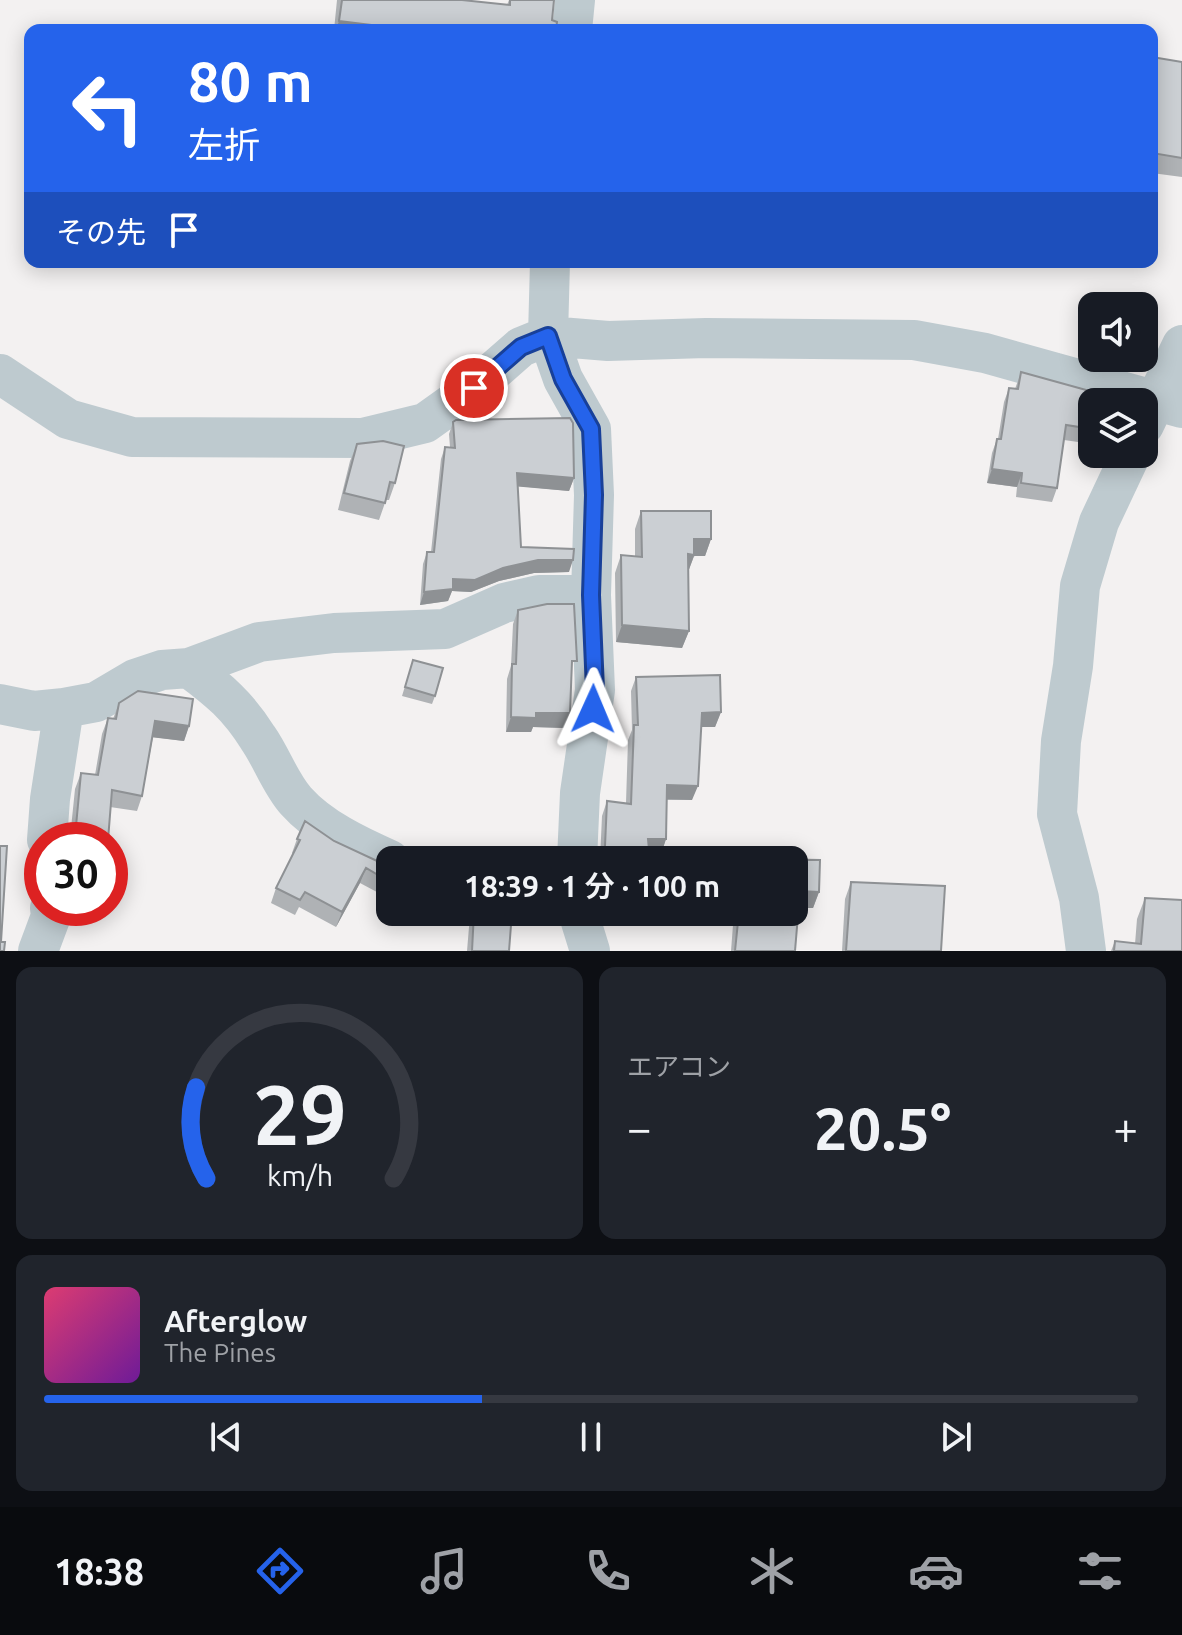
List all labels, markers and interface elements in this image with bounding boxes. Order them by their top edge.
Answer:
text: 80 m [188,50,313,113]
icon: left [56,56,160,160]
text: 左折 [188,124,260,165]
icon: arrive [162,208,206,252]
text: その先 [56,215,146,249]
map controls [1078,292,1158,468]
button: sound [1078,292,1158,372]
pin [440,354,508,422]
icon: arrive [452,366,496,410]
button: layers [1078,388,1158,468]
position arrow [551,667,635,751]
speed limit sign: 30 [24,822,128,926]
text: 18:39 · 1 分 · 100 m [464,869,720,903]
text: エアコン [627,1052,731,1081]
text: 29 [253,1067,346,1161]
text: 20.5° [814,1094,951,1161]
text: − [627,1103,652,1152]
text: + [1113,1103,1138,1152]
text: km/h [267,1159,333,1191]
text: Afterglow [164,1304,307,1338]
text: The Pines [164,1338,276,1367]
icon: previous [204,1415,248,1459]
icon: pause [569,1415,613,1459]
icon: next [934,1415,978,1459]
icon: directions [252,1543,308,1599]
icon: music [416,1543,472,1599]
icon: phone [580,1543,636,1599]
icon: climate [744,1543,800,1599]
icon: car [908,1543,964,1599]
icon: filters [1072,1543,1128,1599]
text: 18:38 [54,1551,144,1592]

